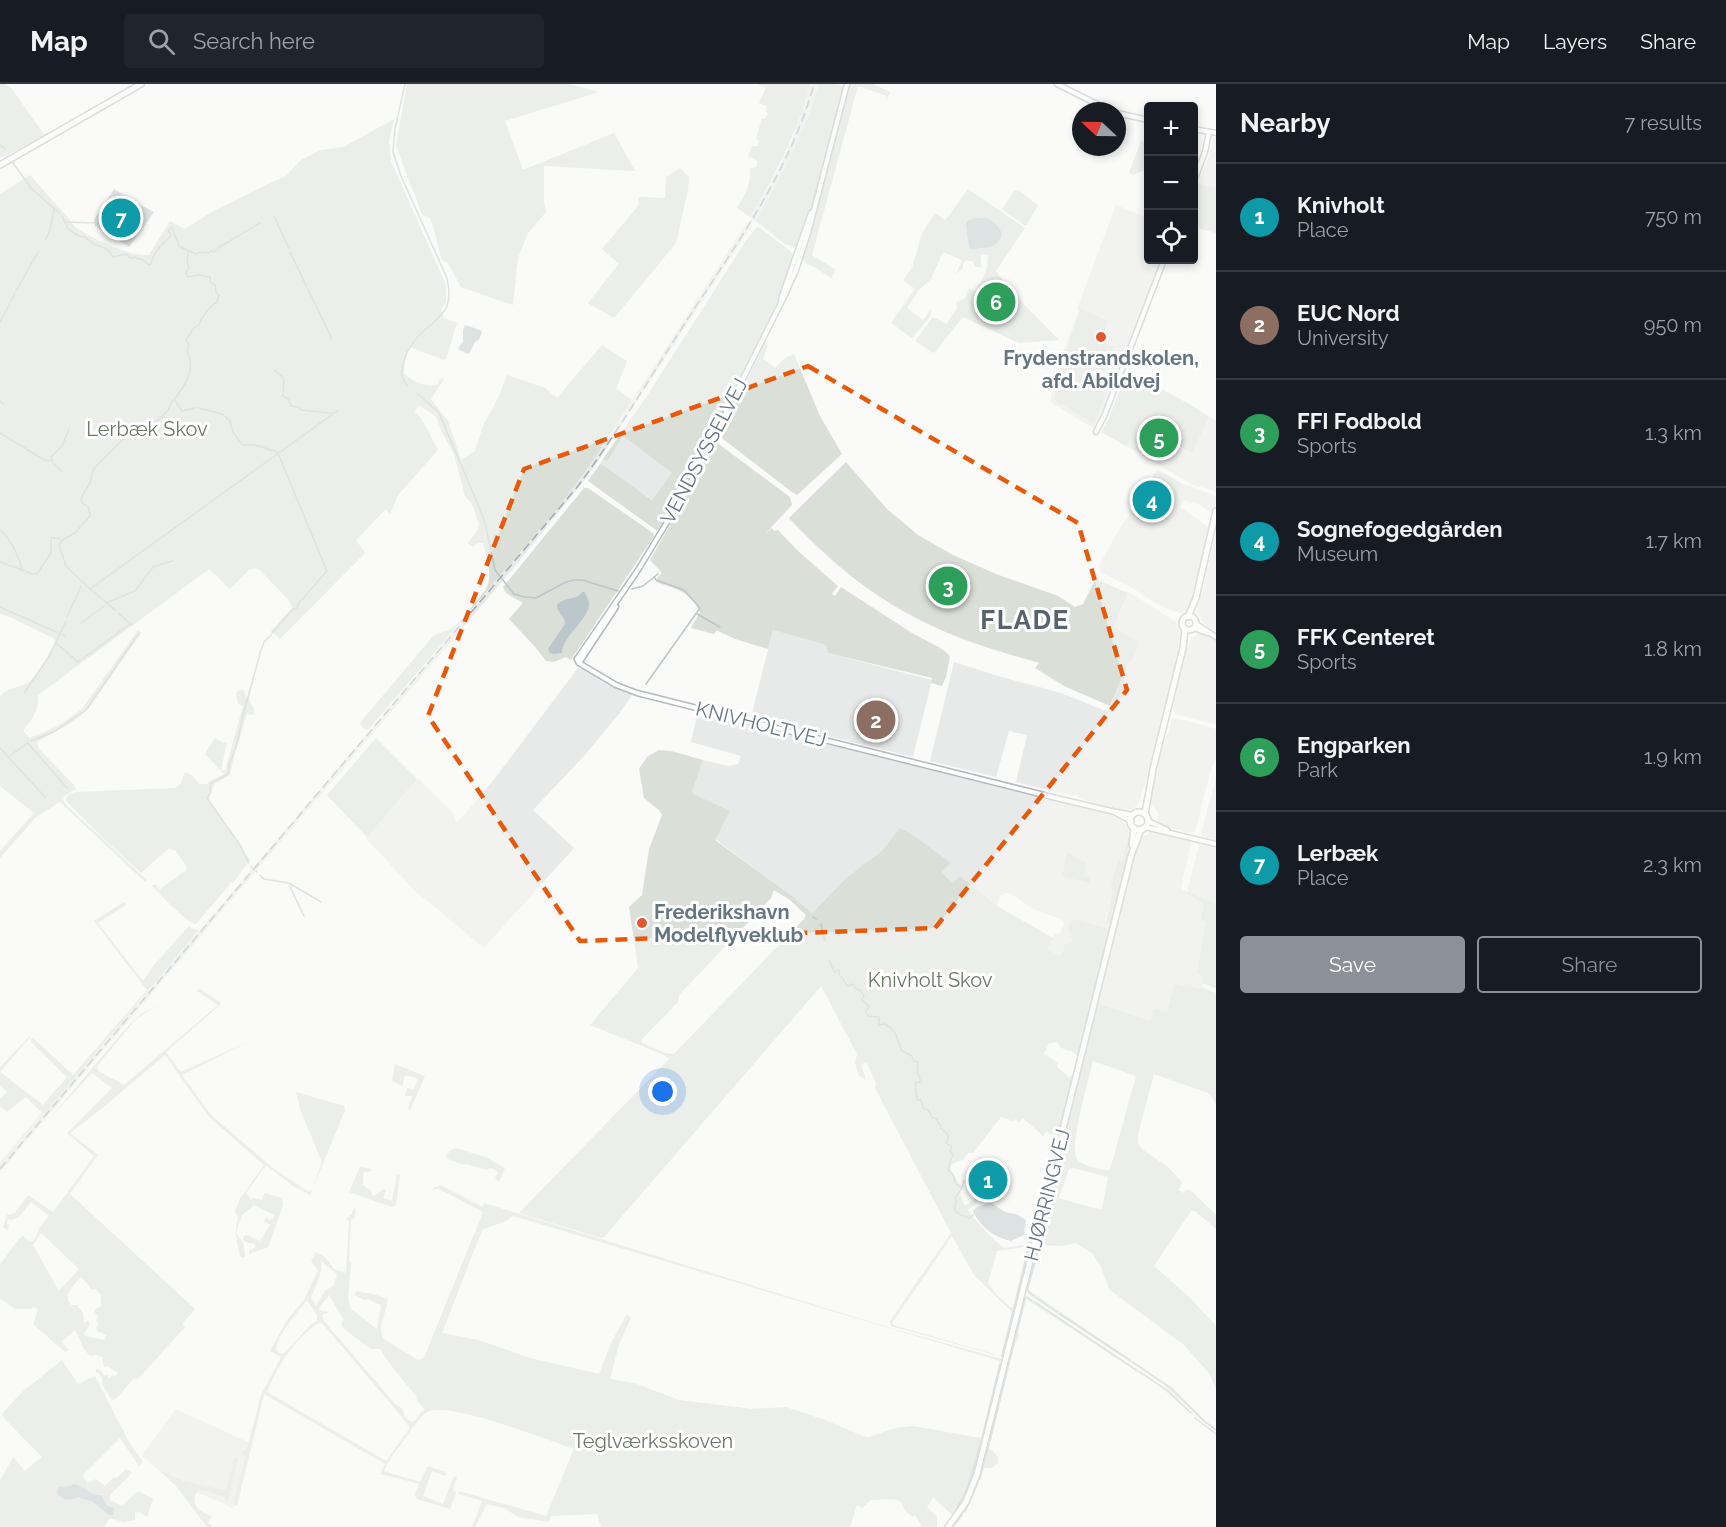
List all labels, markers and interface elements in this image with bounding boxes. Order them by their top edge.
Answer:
search box [124,14,544,68]
text: Map [30,25,88,58]
icon: search [145,25,178,58]
text: Search here [193,28,315,54]
text: Map [1467,29,1510,54]
text: Layers [1543,29,1607,54]
text: Share [1640,29,1696,54]
north arrow [1072,102,1126,156]
map controls [1144,102,1198,264]
button: + [1144,102,1198,156]
text: Nearby [1240,108,1330,138]
text: 7 results [1624,111,1702,135]
button: − [1144,156,1198,210]
text: Knivholt [1297,192,1385,218]
pin: 7 [102,196,140,240]
text: 1 [1255,205,1264,229]
text: 750 m [1645,205,1702,229]
button: locate [1144,210,1198,264]
text: Place [1297,218,1348,242]
pin: 6 [976,280,1016,324]
text: EUC Nord [1297,300,1400,326]
text: 2 [1254,313,1265,337]
text: 950 m [1644,313,1702,337]
text: University [1297,326,1389,350]
marker: Frydenstrandskolen, afd. Abildvej [1094,330,1108,344]
place label: Frydenstrandskolen, afd. Abildvej [1003,346,1199,393]
street label: VENDSYSSELVEJ [656,374,752,528]
text: FFI Fodbold [1297,408,1422,434]
pin: 5 [1140,416,1178,460]
park label: Lerbæk Skov [86,417,208,441]
text: 3 [1254,421,1265,445]
text: 1.3 km [1645,421,1702,445]
text: Sports [1297,434,1357,458]
pin: 4 [1132,478,1172,522]
text: Sognefogedgården [1297,516,1502,542]
text: 4 [1254,529,1265,553]
text: 1.7 km [1645,529,1702,553]
text: Museum [1297,542,1378,566]
pin: 3 [928,564,968,608]
district label: FLADE [980,605,1070,635]
text: FFK Centeret [1297,624,1435,650]
text: 5 [1254,637,1265,661]
text: 1.8 km [1644,637,1702,661]
text: Sports [1297,650,1357,674]
street label: KNIVHOLTVEJ [693,696,829,752]
pin: 2 [856,698,896,742]
text: Engparken [1297,732,1411,758]
text: 6 [1253,745,1266,769]
text: 1.9 km [1644,745,1702,769]
text: Park [1297,758,1338,782]
text: Lerbæk [1297,840,1378,866]
text: 7 [1254,853,1265,877]
text: 2.3 km [1643,853,1702,877]
text: Place [1297,866,1348,890]
place label: Frederikshavn Modelflyveklub [654,900,803,947]
marker: Frederikshavn Modelflyveklub [635,916,649,930]
button: Save [1240,936,1465,993]
button: Share [1477,936,1702,993]
park label: Knivholt Skov [868,968,993,992]
your location [648,1077,677,1106]
street label: HJØRRINGVEJ [1019,1127,1075,1263]
pin: 1 [968,1158,1008,1202]
park label: Teglværksskoven [573,1429,733,1453]

